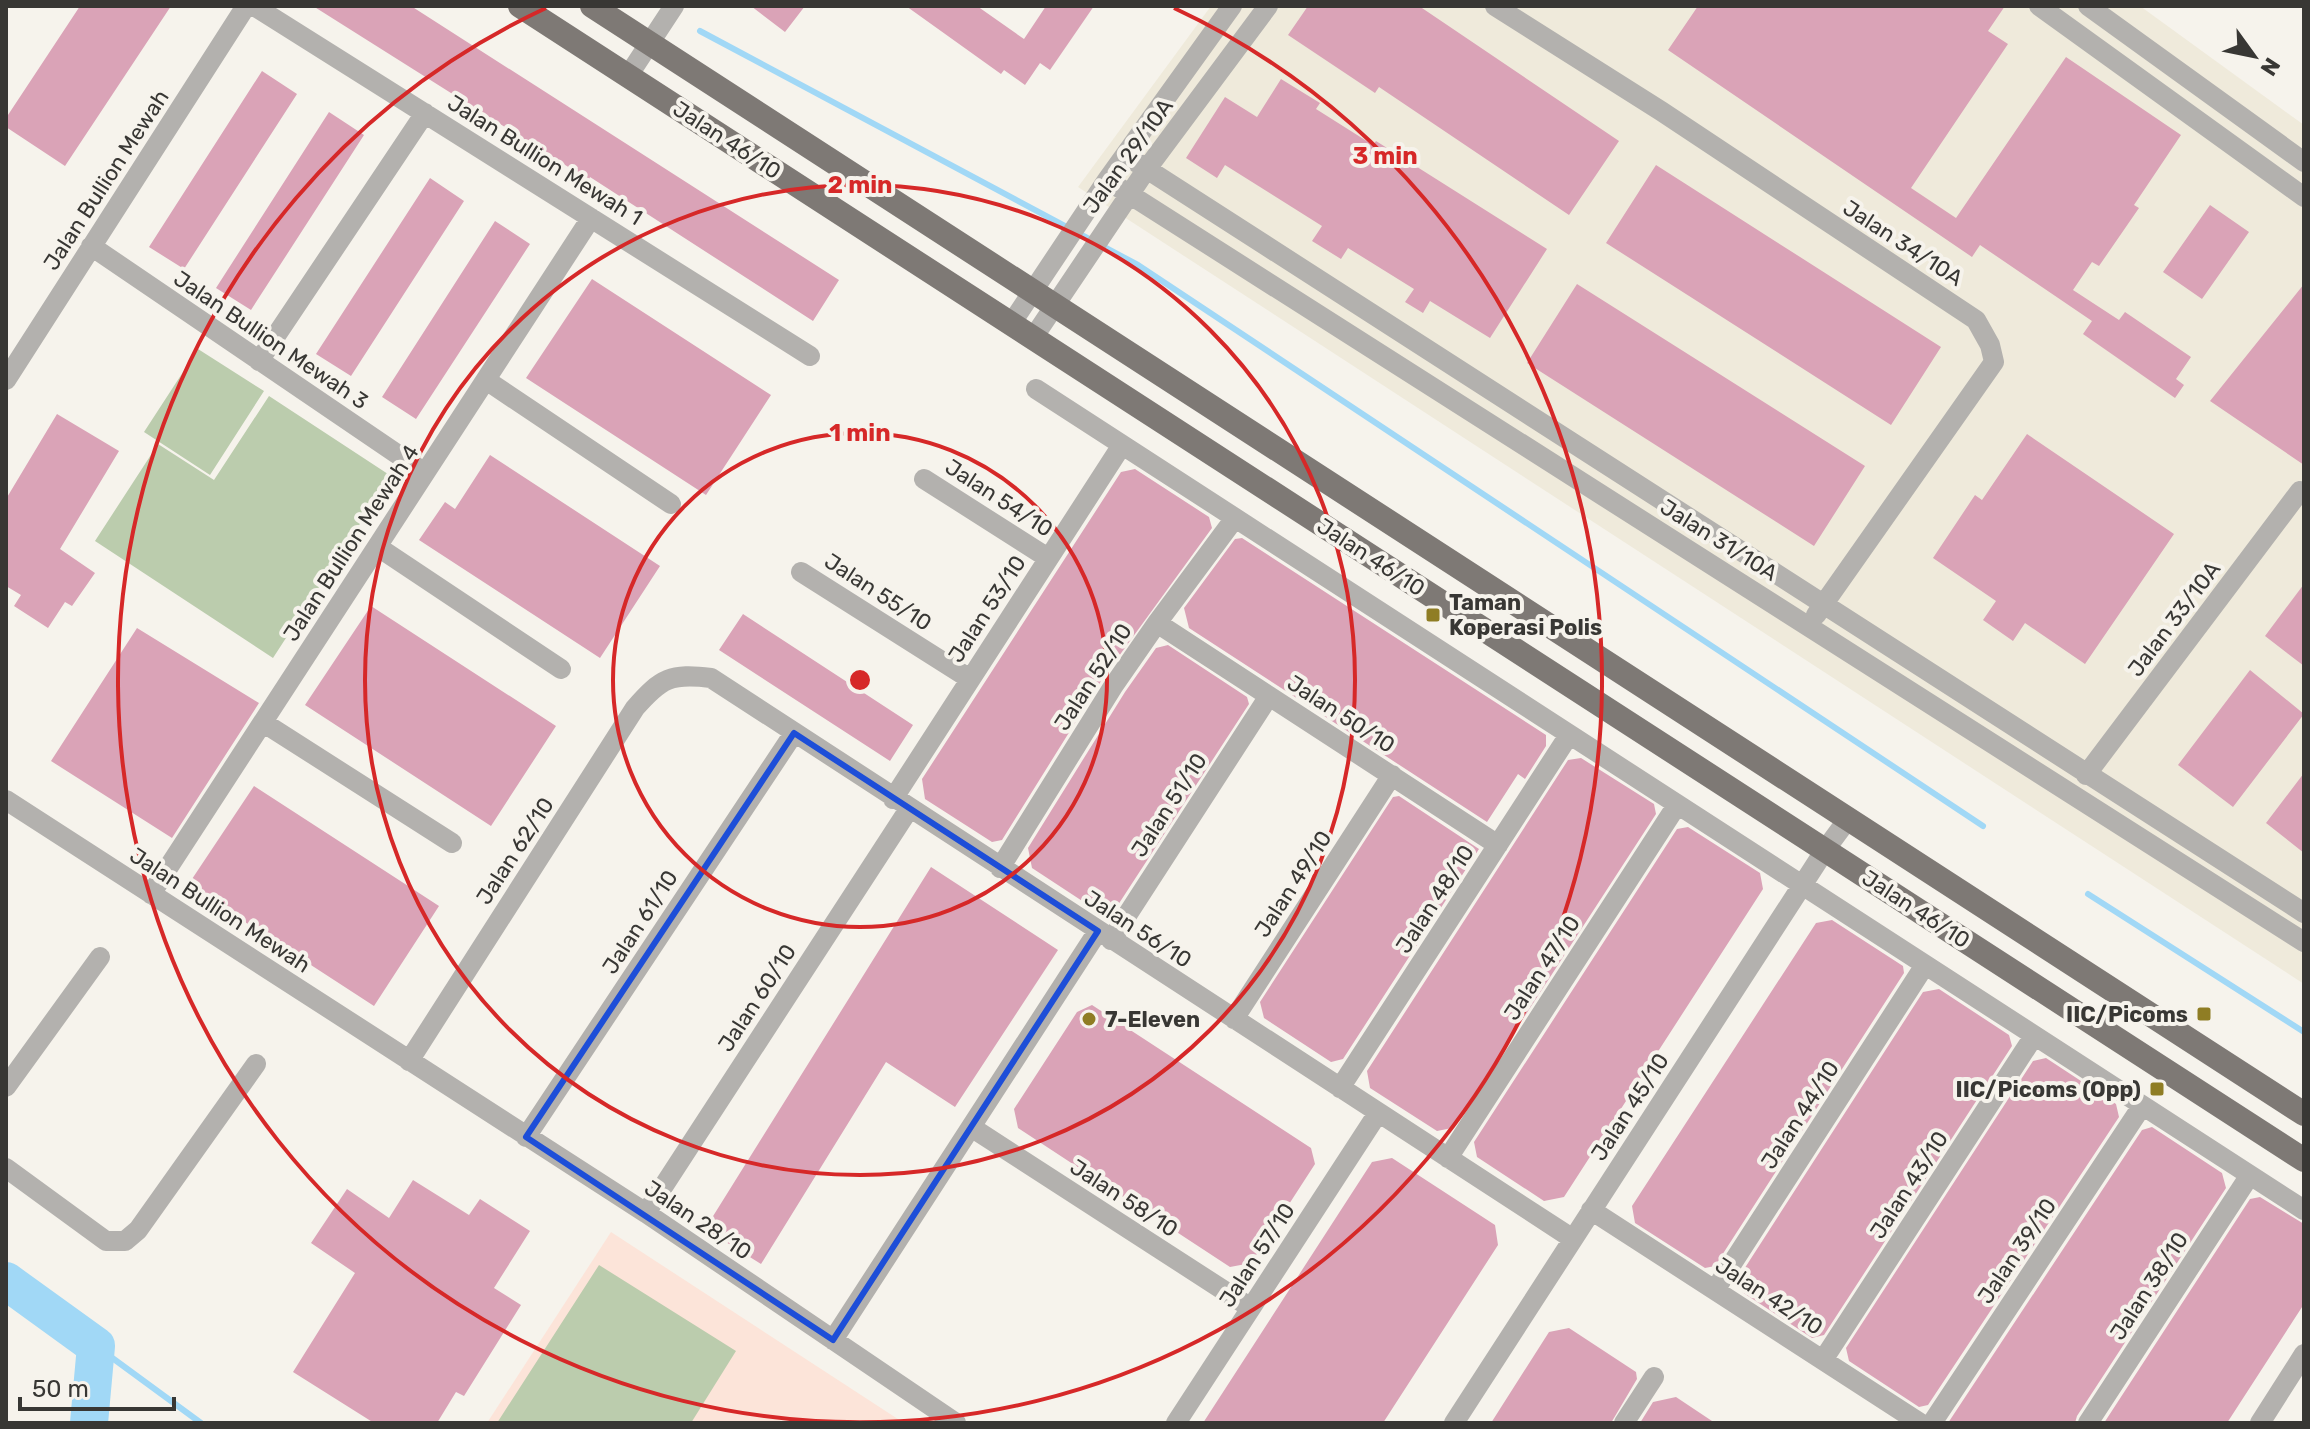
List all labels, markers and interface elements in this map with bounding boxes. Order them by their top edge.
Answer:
north arrow [2214,16,2294,96]
text: N [2255,53,2286,81]
street label: Jalan Bullion Mewah [38,85,174,275]
street label: Jalan Bullion Mewah 1 [443,89,647,231]
street label: Jalan 29/10A [1077,93,1179,219]
street label: Jalan 46/10 [668,95,786,185]
text: 3 min [1352,142,1418,170]
text: 2 min [828,171,893,199]
street label: Jalan 34/10A [1838,194,1968,292]
street label: Jalan Bullion Mewah 3 [169,265,373,415]
text: 1 min [829,419,891,447]
street label: Jalan Bullion Mewah 4 [277,440,425,646]
street label: Jalan 54/10 [940,453,1058,543]
street label: Jalan 31/10A [1655,493,1783,587]
street label: Jalan 46/10 [1312,512,1430,602]
street label: Jalan 55/10 [819,547,937,637]
street label: Jalan 53/10 [942,550,1032,668]
street label: Jalan 33/10A [2122,556,2226,682]
place label: Taman Koperasi Polis [1449,589,1602,641]
marker: Taman Koperasi Polis [1424,606,1442,624]
street label: Jalan 52/10 [1048,618,1138,736]
centre of rings [846,666,874,694]
street label: Jalan 50/10 [1282,669,1400,759]
street label: Jalan 51/10 [1125,748,1213,862]
street label: Jalan 62/10 [470,792,560,910]
street label: Jalan 49/10 [1249,826,1337,942]
street label: Jalan 48/10 [1390,840,1480,958]
street label: Jalan Bullion Mewah [125,842,315,978]
street label: Jalan 46/10 [1857,864,1975,954]
street label: Jalan 61/10 [596,865,684,979]
street label: Jalan 56/10 [1079,884,1197,974]
street label: Jalan 47/10 [1498,911,1586,1025]
street label: Jalan 60/10 [712,939,802,1057]
place label: IIC/Picoms [2066,1001,2188,1028]
marker: IIC/Picoms [2195,1005,2213,1023]
place label: 7-Eleven [1105,1006,1200,1033]
marker: 7-Eleven [1080,1010,1098,1028]
street label: Jalan 45/10 [1585,1048,1675,1166]
street label: Jalan 44/10 [1755,1056,1845,1174]
place label: IIC/Picoms (Opp) [1956,1076,2141,1103]
marker: IIC/Picoms (Opp) [2148,1080,2166,1098]
street label: Jalan 43/10 [1864,1126,1954,1244]
street label: Jalan 58/10 [1065,1153,1183,1243]
street label: Jalan 28/10 [639,1174,757,1266]
street label: Jalan 39/10 [1972,1193,2062,1309]
street label: Jalan 57/10 [1213,1198,1301,1312]
street label: Jalan 38/10 [2104,1227,2194,1345]
street label: Jalan 42/10 [1710,1251,1828,1341]
scale bar [20,1361,174,1411]
text: 50 m [32,1375,89,1403]

